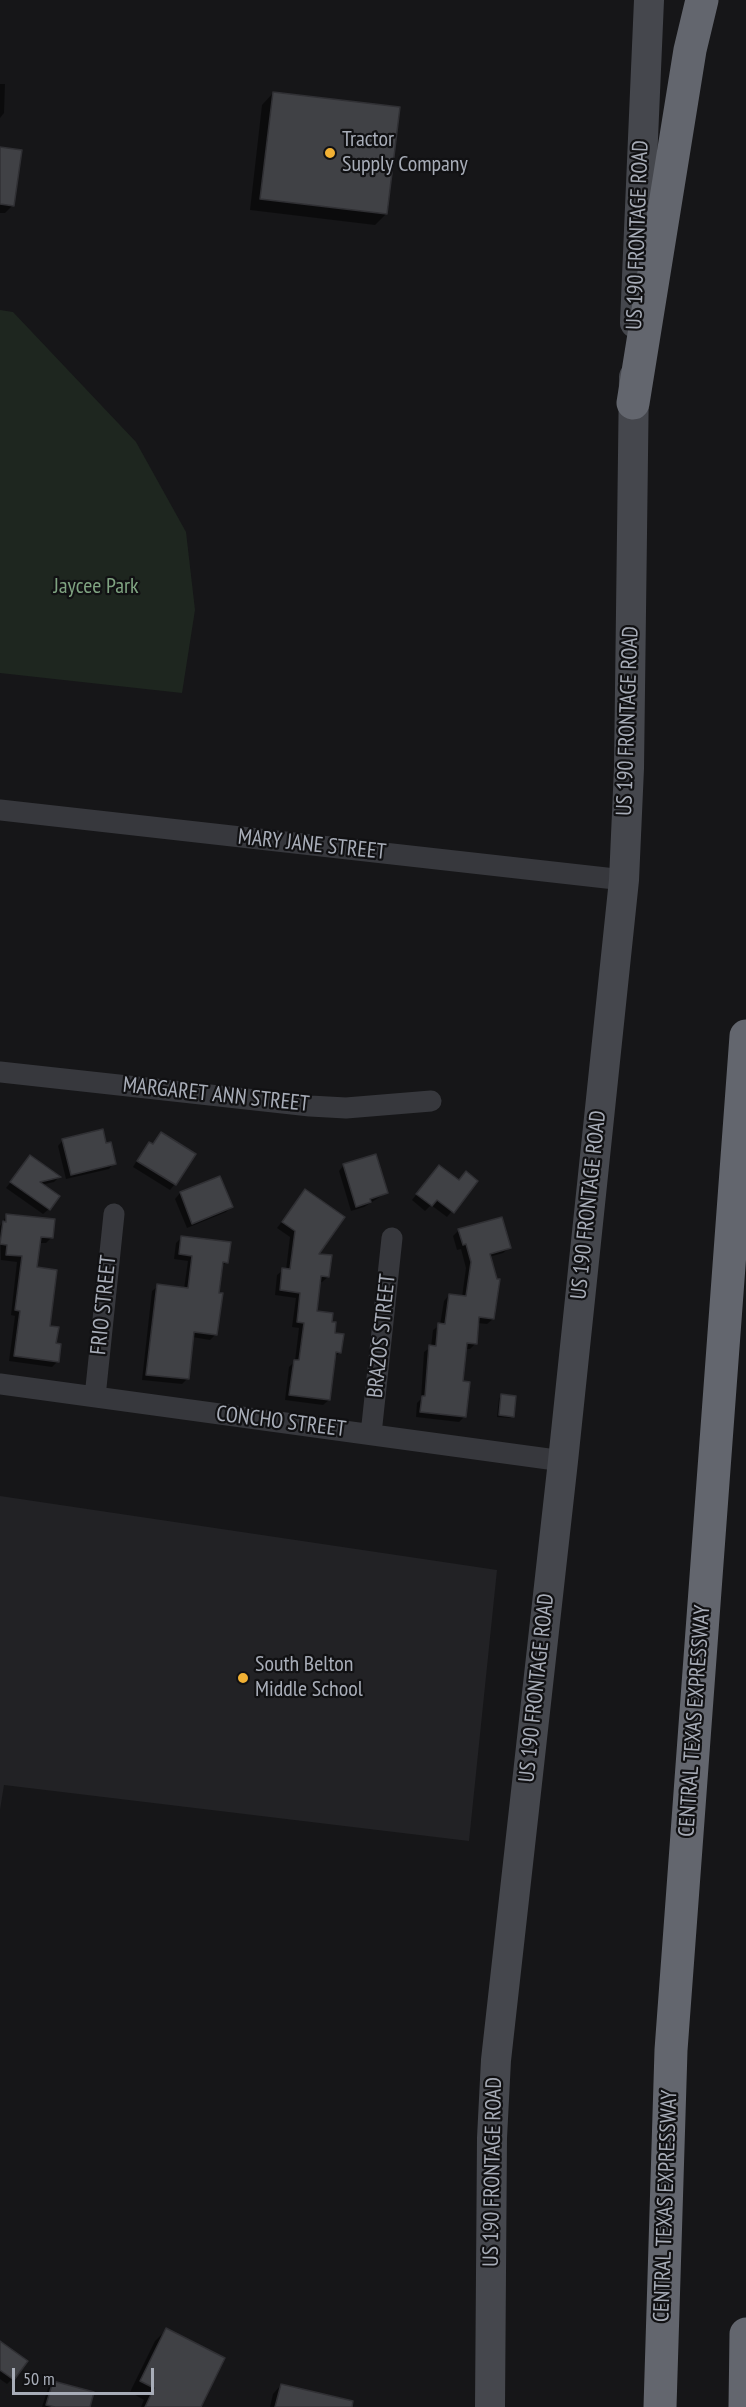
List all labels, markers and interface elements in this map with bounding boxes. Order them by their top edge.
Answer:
place label: Tractor Supply Company [342,127,468,178]
street label: US 190 FRONTAGE ROAD [621,140,655,330]
marker: Tractor Supply Company [323,146,337,160]
park label: Jaycee Park [53,574,139,600]
street label: US 190 FRONTAGE ROAD [611,626,645,816]
street label: MARY JANE STREET [237,824,387,866]
street label: MARGARET ANN STREET [121,1072,311,1118]
street label: US 190 FRONTAGE ROAD [566,1109,612,1301]
street label: FRIO STREET [86,1254,122,1356]
street label: BRAZOS STREET [362,1273,402,1399]
street label: CONCHO STREET [215,1401,347,1443]
street label: US 190 FRONTAGE ROAD [514,1592,560,1784]
street label: CENTRAL TEXAS EXPRESSWAY [674,1604,716,1838]
place label: South Belton Middle School [255,1652,363,1704]
marker: South Belton Middle School [236,1671,250,1685]
street label: US 190 FRONTAGE ROAD [478,2077,508,2267]
street label: CENTRAL TEXAS EXPRESSWAY [649,2089,683,2323]
scale bar [15,2356,158,2394]
text: 50 m [23,2367,55,2390]

